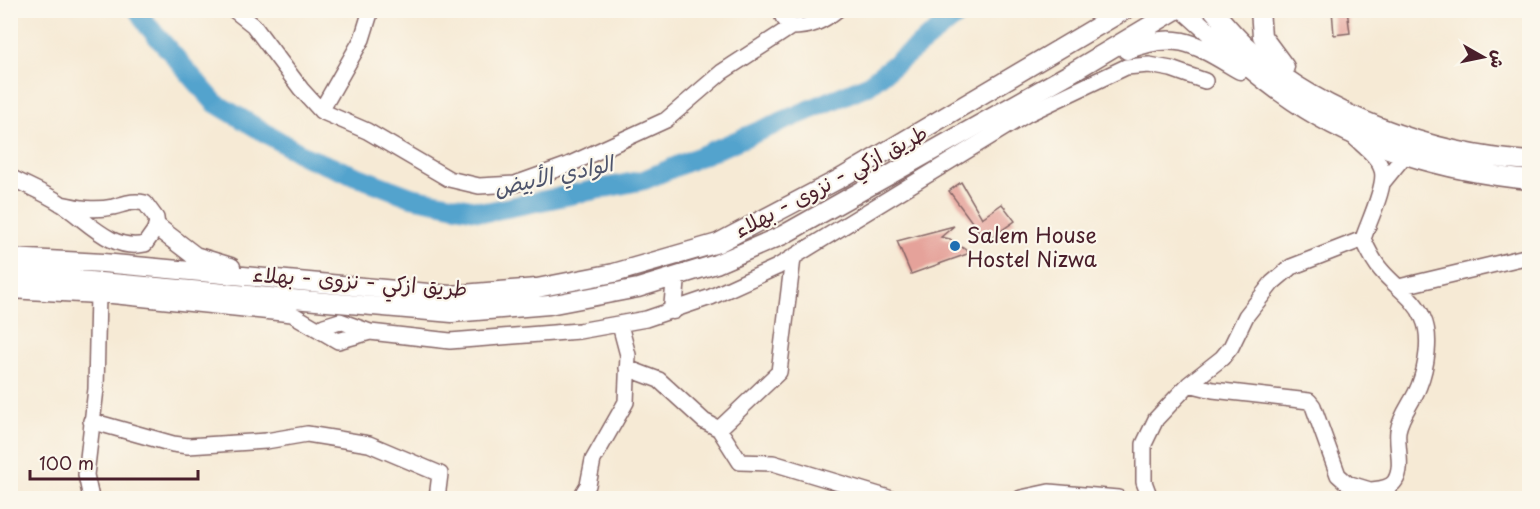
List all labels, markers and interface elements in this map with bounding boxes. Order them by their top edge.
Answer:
north arrow [1453,27,1513,87]
text: ش [1486,49,1512,70]
street label: طريق ازكي - نزوى - بهلاء [727,115,935,249]
water label: الوادي الأبيض [490,145,618,204]
place label: Salem House Hostel Nizwa [967,218,1097,274]
marker: Salem House Hostel Nizwa [948,239,962,253]
street label: طريق ازكي - نزوى - بهلاء [251,257,468,308]
scale bar [30,443,198,481]
text: 100 m [39,449,94,476]

